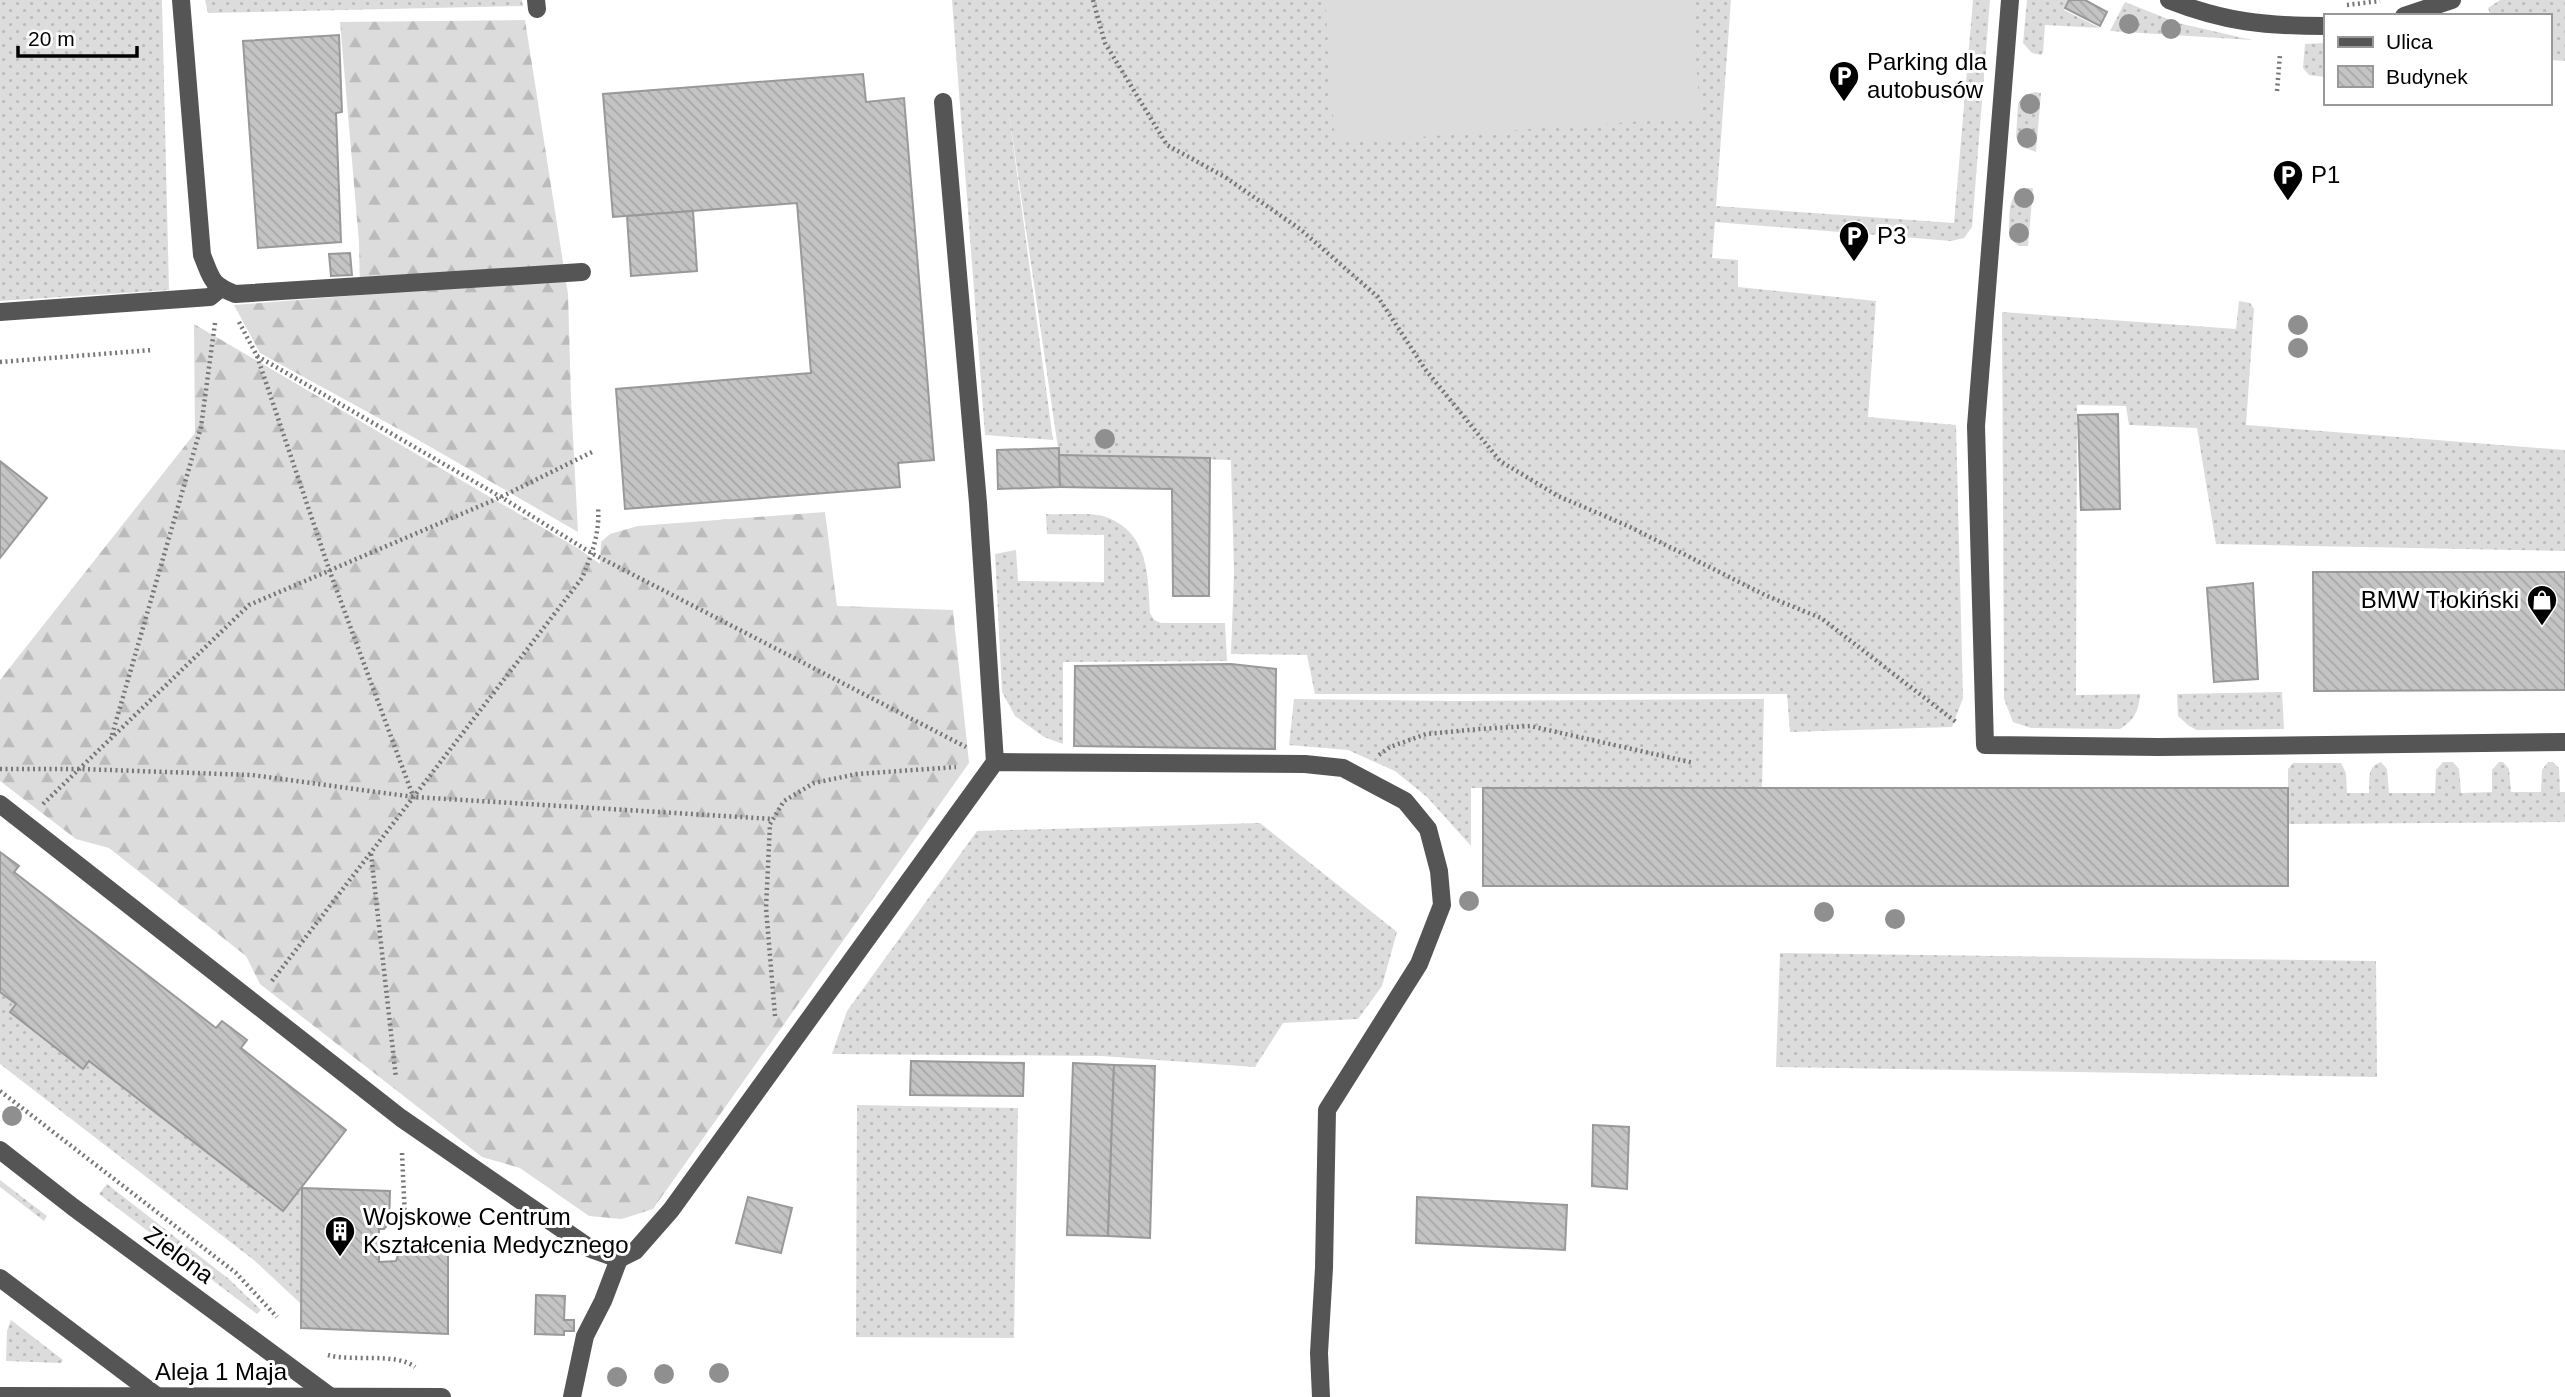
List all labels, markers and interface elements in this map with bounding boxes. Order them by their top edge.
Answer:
scale bar [18,14,136,58]
legend [2324,14,2551,105]
text: 20 m [28,27,75,50]
text: Ulica [2386,30,2433,53]
place label: Parking dla autobusów [1867,48,1988,103]
parking icon: Parking dla autobusów [1827,59,1861,103]
text: Budynek [2386,65,2468,88]
parking icon: P1 [2271,158,2305,202]
place label: P1 [2311,161,2340,188]
parking icon: P3 [1837,219,1871,263]
place label: P3 [1877,222,1906,249]
shop icon: BMW Tłokiński [2525,583,2559,627]
place label: BMW Tłokiński [2361,586,2519,613]
place label: Wojskowe Centrum Kształcenia Medycznego [363,1203,628,1258]
building icon: Wojskowe Centrum Kształcenia Medycznego [323,1214,357,1258]
street label: Zielona [140,1221,220,1289]
street label: Aleja 1 Maja [155,1358,288,1385]

